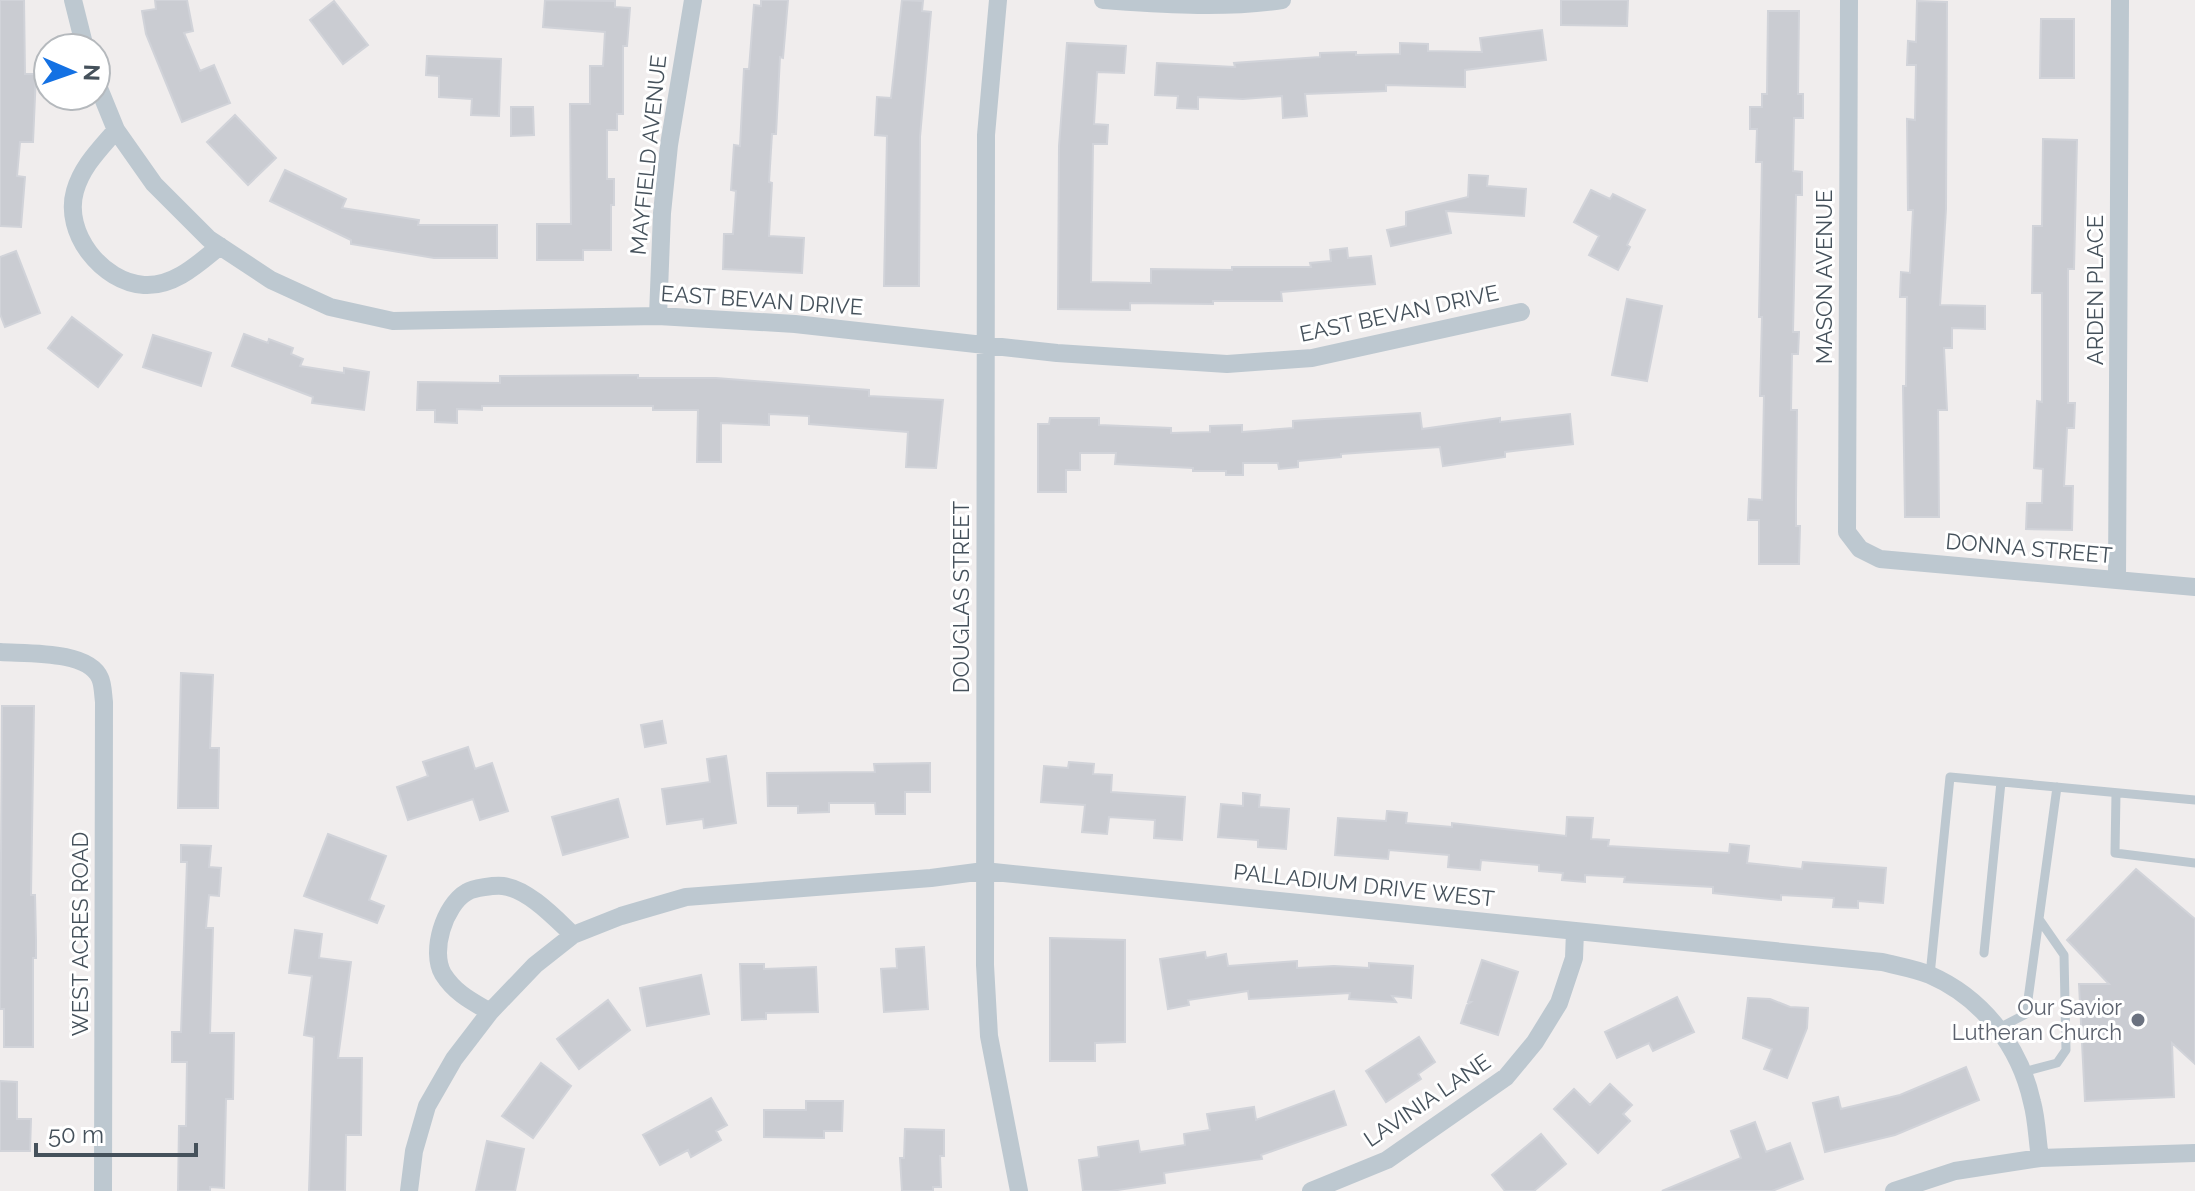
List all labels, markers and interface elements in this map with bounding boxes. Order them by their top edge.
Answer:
north arrow [32,32,112,112]
street label: MAYFIELD AVENUE [625,54,671,256]
text: N [79,64,105,82]
street label: MASON AVENUE [1811,190,1837,364]
street label: ARDEN PLACE [2082,215,2108,365]
street label: EAST BEVAN DRIVE [1297,279,1501,347]
street label: EAST BEVAN DRIVE [660,280,864,320]
street label: DOUGLAS STREET [948,500,974,693]
street label: DONNA STREET [1945,528,2114,568]
street label: WEST ACRES ROAD [67,832,93,1036]
street label: PALLADIUM DRIVE WEST [1232,858,1496,912]
place label: Our Savior Lutheran Church [1952,994,2122,1045]
marker: Our Savior Lutheran Church [2129,1011,2147,1029]
street label: LAVINIA LANE [1359,1048,1495,1152]
scale bar [36,1107,196,1157]
text: 50 m [48,1120,104,1149]

